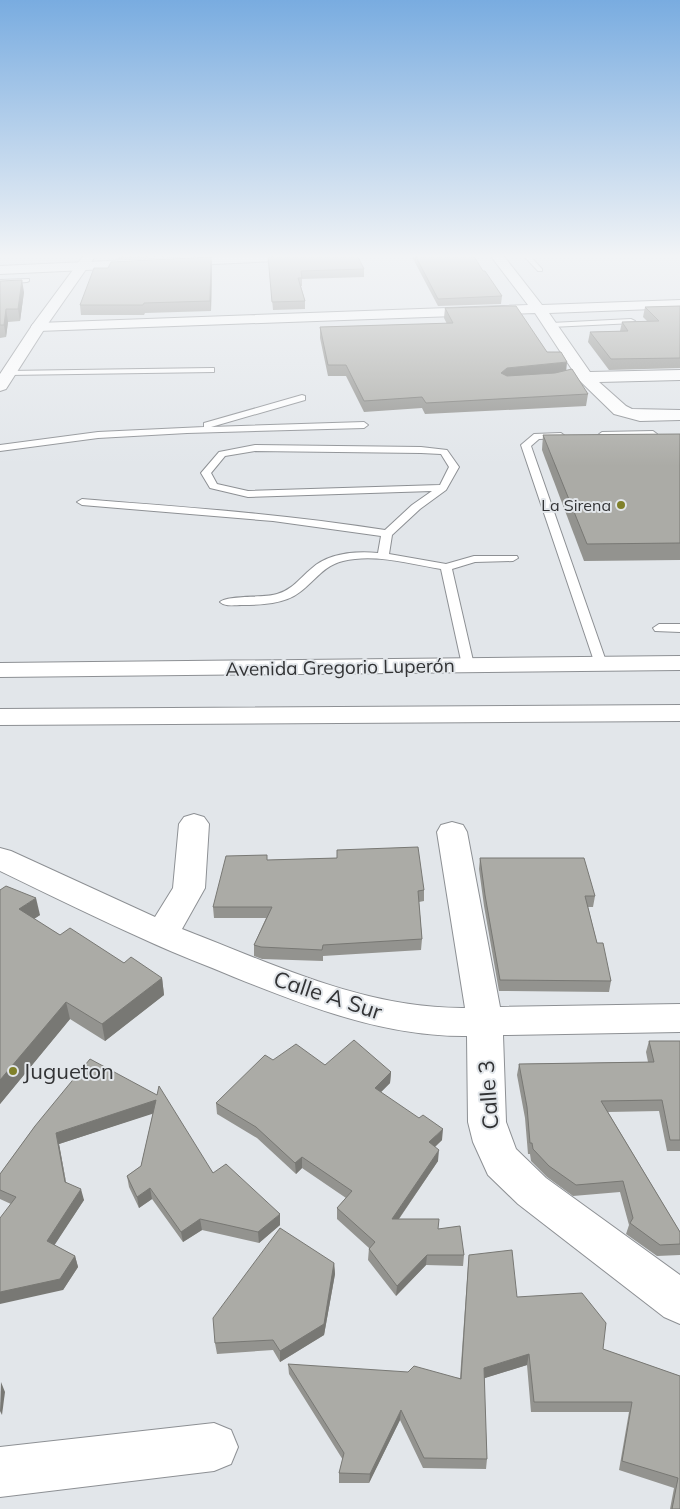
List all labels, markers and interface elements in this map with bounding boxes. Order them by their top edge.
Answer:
place label: La Sirena [541,495,611,515]
marker: La Sirena [615,499,627,511]
street label: Avenida Gregorio Luperón [225,653,455,681]
street label: Calle A Sur [270,964,386,1026]
place label: Jugueton [23,1057,114,1085]
street label: Calle 3 [472,1059,504,1131]
marker: Jugueton [7,1065,19,1077]

